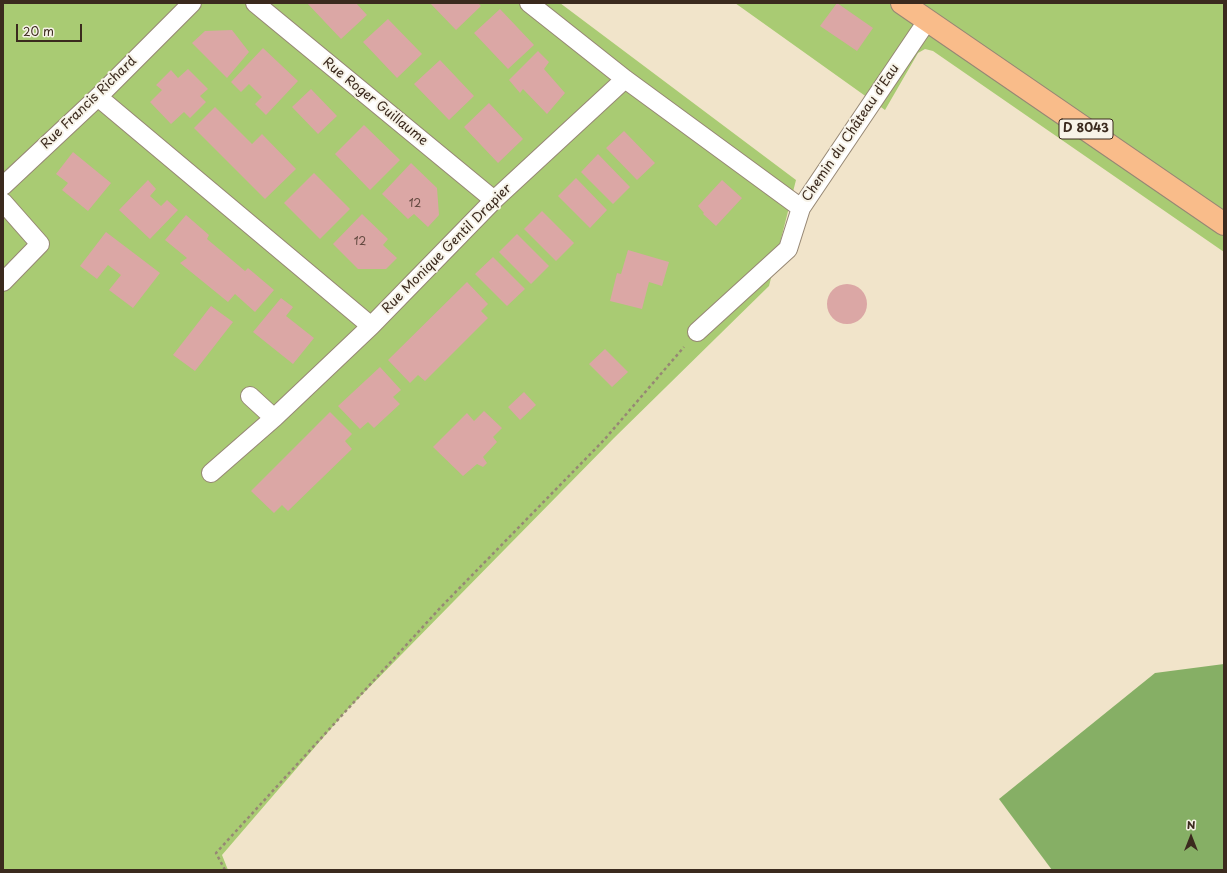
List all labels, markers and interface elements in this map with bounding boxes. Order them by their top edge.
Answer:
scale bar [18,16,84,42]
text: 20 m [23,22,54,40]
street label: Rue Francis Richard [38,53,140,153]
street label: Rue Roger Guillaume [319,55,431,149]
street label: Chemin du Château d'Eau [799,61,903,205]
road number: D 8043 [1059,119,1113,139]
street label: Rue Monique Gentil Drapier [379,181,515,317]
house number: 12 [409,197,421,211]
house number: 12 [354,235,366,249]
text: N [1187,816,1195,833]
north arrow [1171,817,1211,857]

